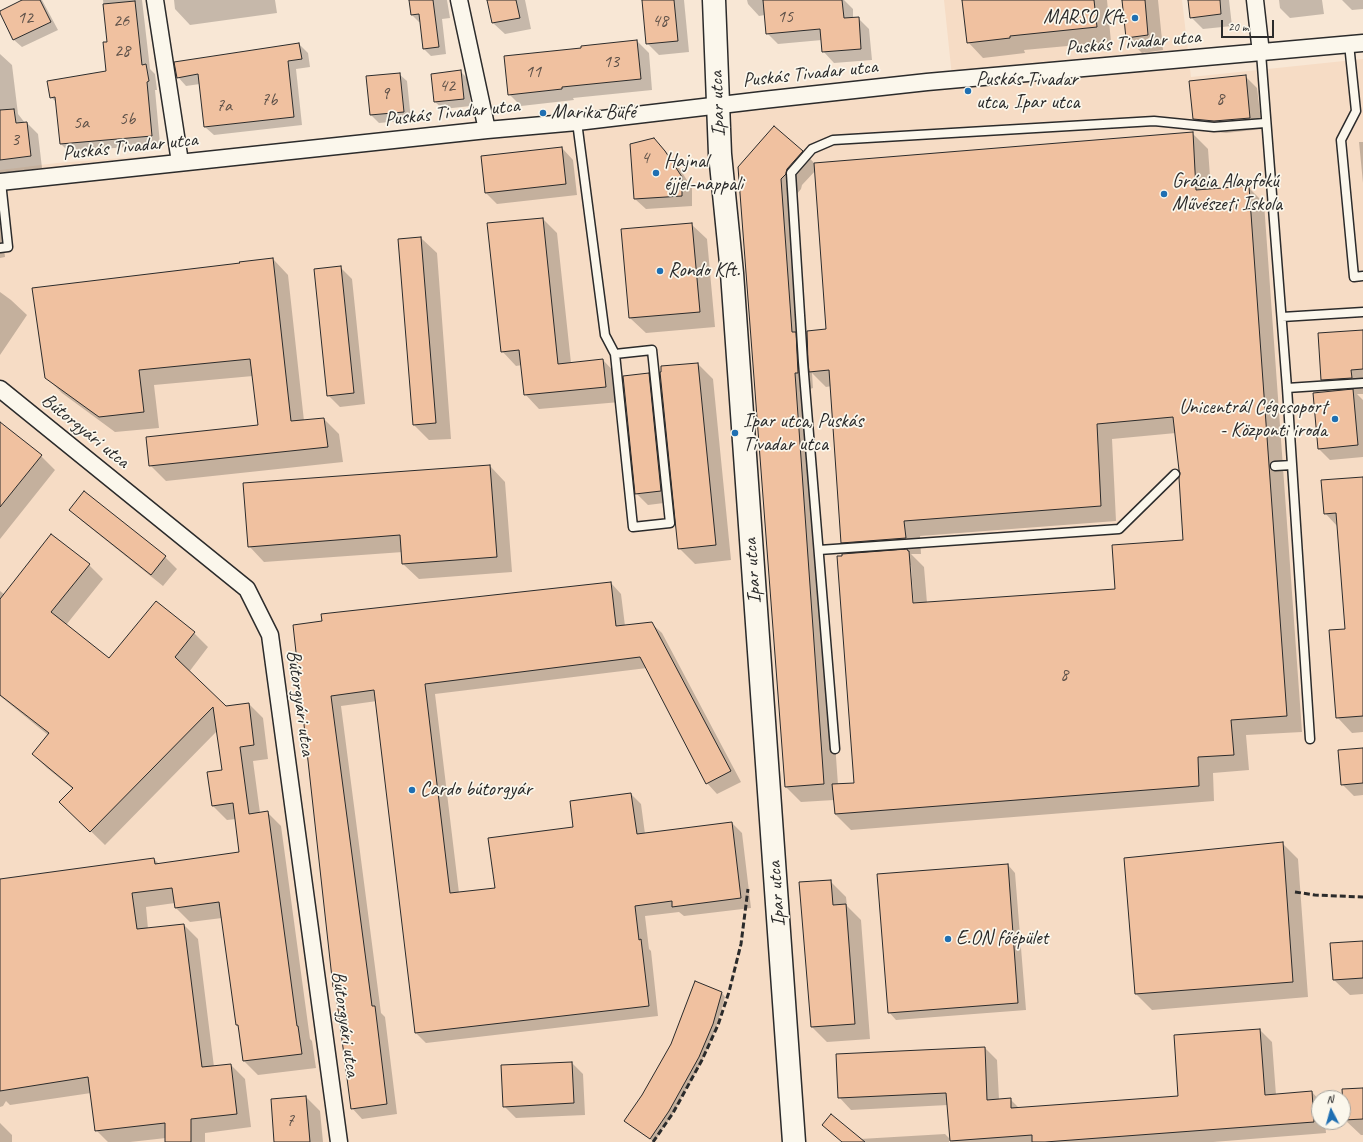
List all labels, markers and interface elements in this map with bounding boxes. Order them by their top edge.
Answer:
house number: 15 [777,6,793,28]
place label: MARSO Kft. [1043,6,1127,30]
house number: 12 [17,7,33,29]
house number: 26 [113,10,129,32]
house number: 48 [652,10,668,32]
scale bar [1223,12,1276,38]
marker: MARSO Kft. [1130,13,1140,23]
text: 20 m [1228,19,1248,35]
street label: Puskás Tivadar utca [1064,25,1202,61]
house number: 28 [114,40,130,62]
house number: 13 [603,51,619,73]
street label: Puskás Tivadar utca [741,55,879,93]
house number: 11 [525,61,541,83]
place label: Puskás Tivadar utca, Ipar utca [976,68,1079,115]
street label: Ipar utca [705,71,731,137]
house number: 42 [439,75,455,97]
house number: 9 [381,83,389,105]
marker: Puskás Tivadar utca, Ipar utca [963,86,973,96]
house number: 8 [1216,88,1224,110]
house number: 7b [261,89,277,111]
street label: Puskás Tivadar utca [383,94,521,132]
house number: 7a [216,95,232,117]
place label: Marika Büfé [551,101,636,125]
house number: 5b [119,108,135,130]
marker: Marika Büfé [538,108,548,118]
house number: 5a [73,112,89,134]
street label: Puskás Tivadar utca [61,128,199,166]
house number: 3 [11,129,19,151]
house number: 4 [641,147,649,169]
place label: Hajnal éjjel-nappali [664,150,743,197]
marker: Hajnal éjjel-nappali [651,168,661,178]
place label: Grácia Alapfokú Művészeti Iskola [1172,170,1282,217]
marker: Grácia Alapfokú Művészeti Iskola [1159,189,1169,199]
place label: Rondo Kft. [668,259,740,283]
marker: Rondo Kft. [655,266,665,276]
street label: Bútorgyári utca [36,388,134,474]
place label: Unicentrál Cégcsoport - Központi iroda [1179,396,1327,443]
place label: Ipar utca, Puskás Tivadar utca [743,410,863,457]
marker: Unicentrál Cégcsoport - Központi iroda [1330,414,1340,424]
marker: Ipar utca, Puskás Tivadar utca [730,428,740,438]
street label: Ipar utca [739,537,767,605]
street label: Bútorgyári utca [281,649,319,757]
house number: 8 [1060,664,1068,686]
place label: Cardo bútorgyár [420,778,532,802]
marker: Cardo bútorgyár [407,785,417,795]
street label: Ipar utca [763,860,791,928]
place label: E.ON főépület [956,927,1048,951]
marker: E.ON főépület [943,934,953,944]
street label: Bútorgyári utca [326,970,364,1078]
north arrow [1311,1090,1351,1130]
text: N [1326,1092,1334,1106]
house number: 7 [286,1110,294,1132]

